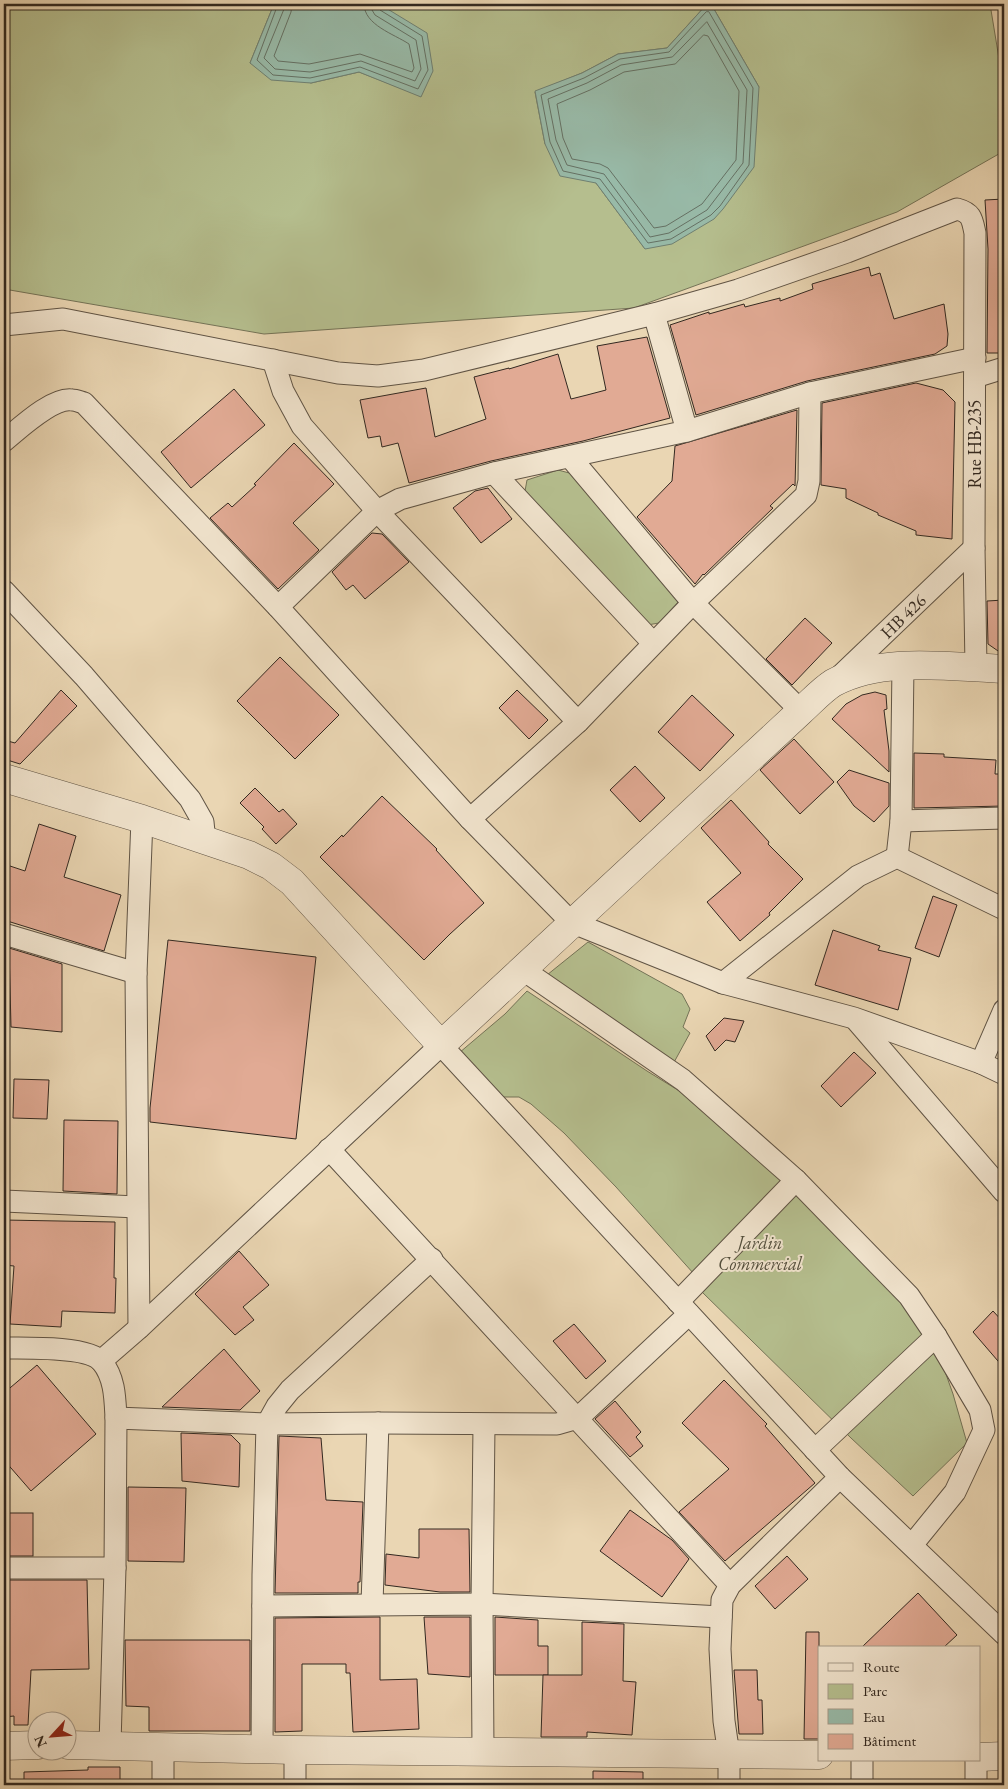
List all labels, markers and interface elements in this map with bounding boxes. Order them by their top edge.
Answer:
street label: Rue HB-235 [963,400,986,488]
street label: HB 426 [875,588,931,643]
park label: Jardin Commercial [718,1231,803,1275]
legend [818,1646,980,1762]
text: Route [863,1657,900,1676]
text: Parc [863,1681,888,1700]
text: Eau [863,1707,885,1726]
north arrow [28,1712,78,1762]
text: Bâtiment [863,1731,917,1750]
text: N [29,1732,51,1751]

